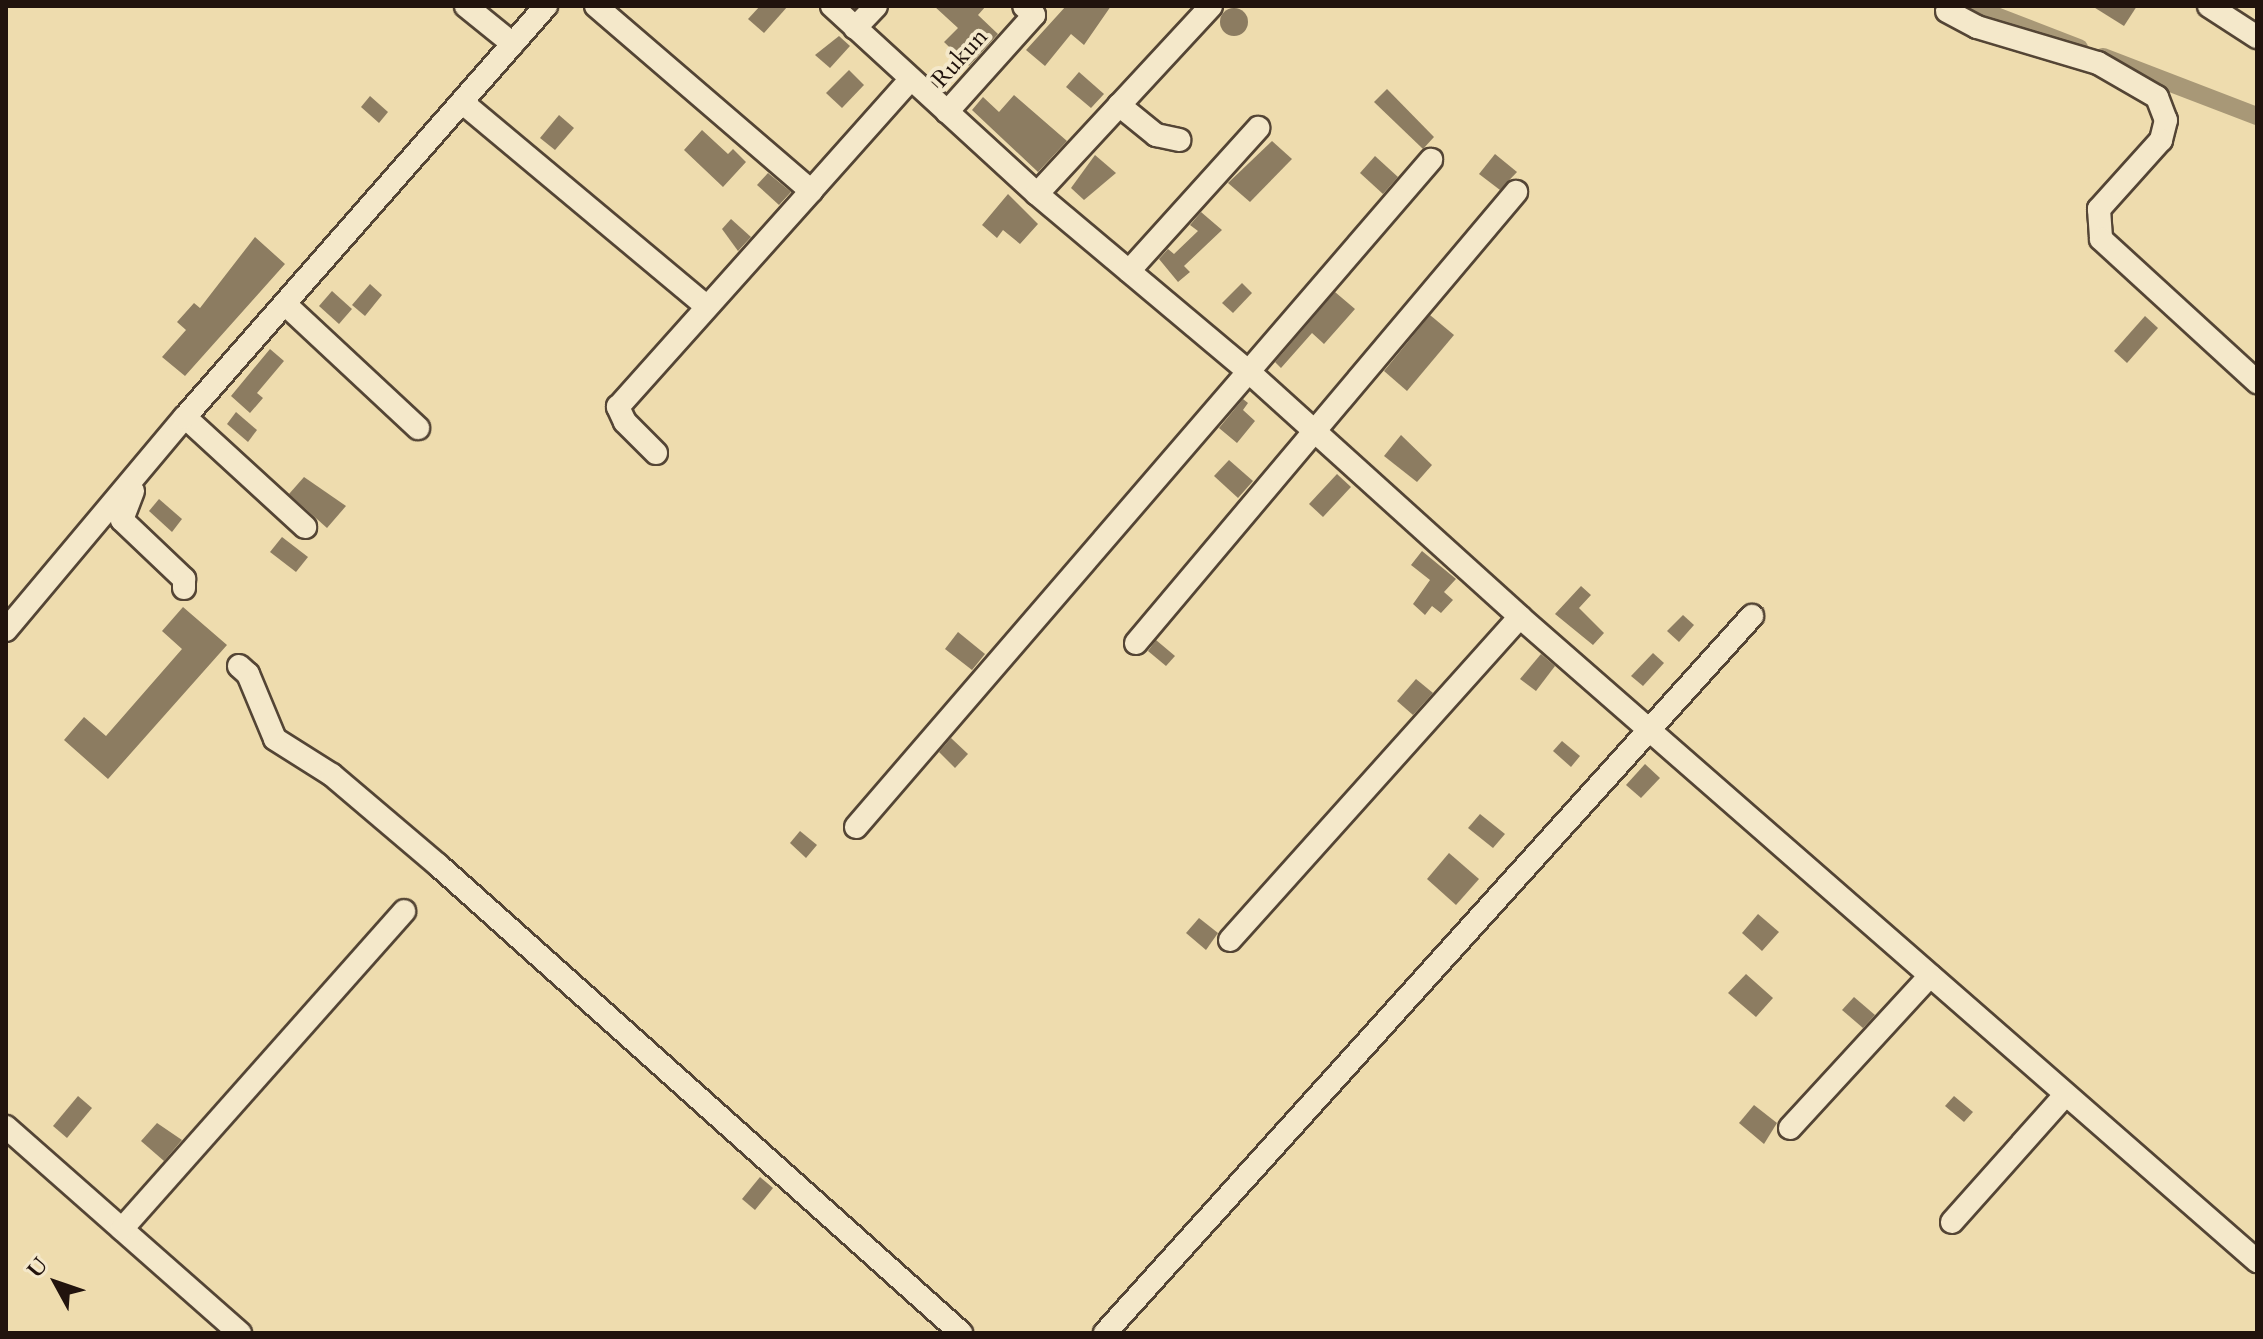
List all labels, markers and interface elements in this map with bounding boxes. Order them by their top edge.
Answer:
street label: Rukun [926,23,994,93]
north arrow [16,1243,96,1323]
text: U [20,1251,55,1284]

